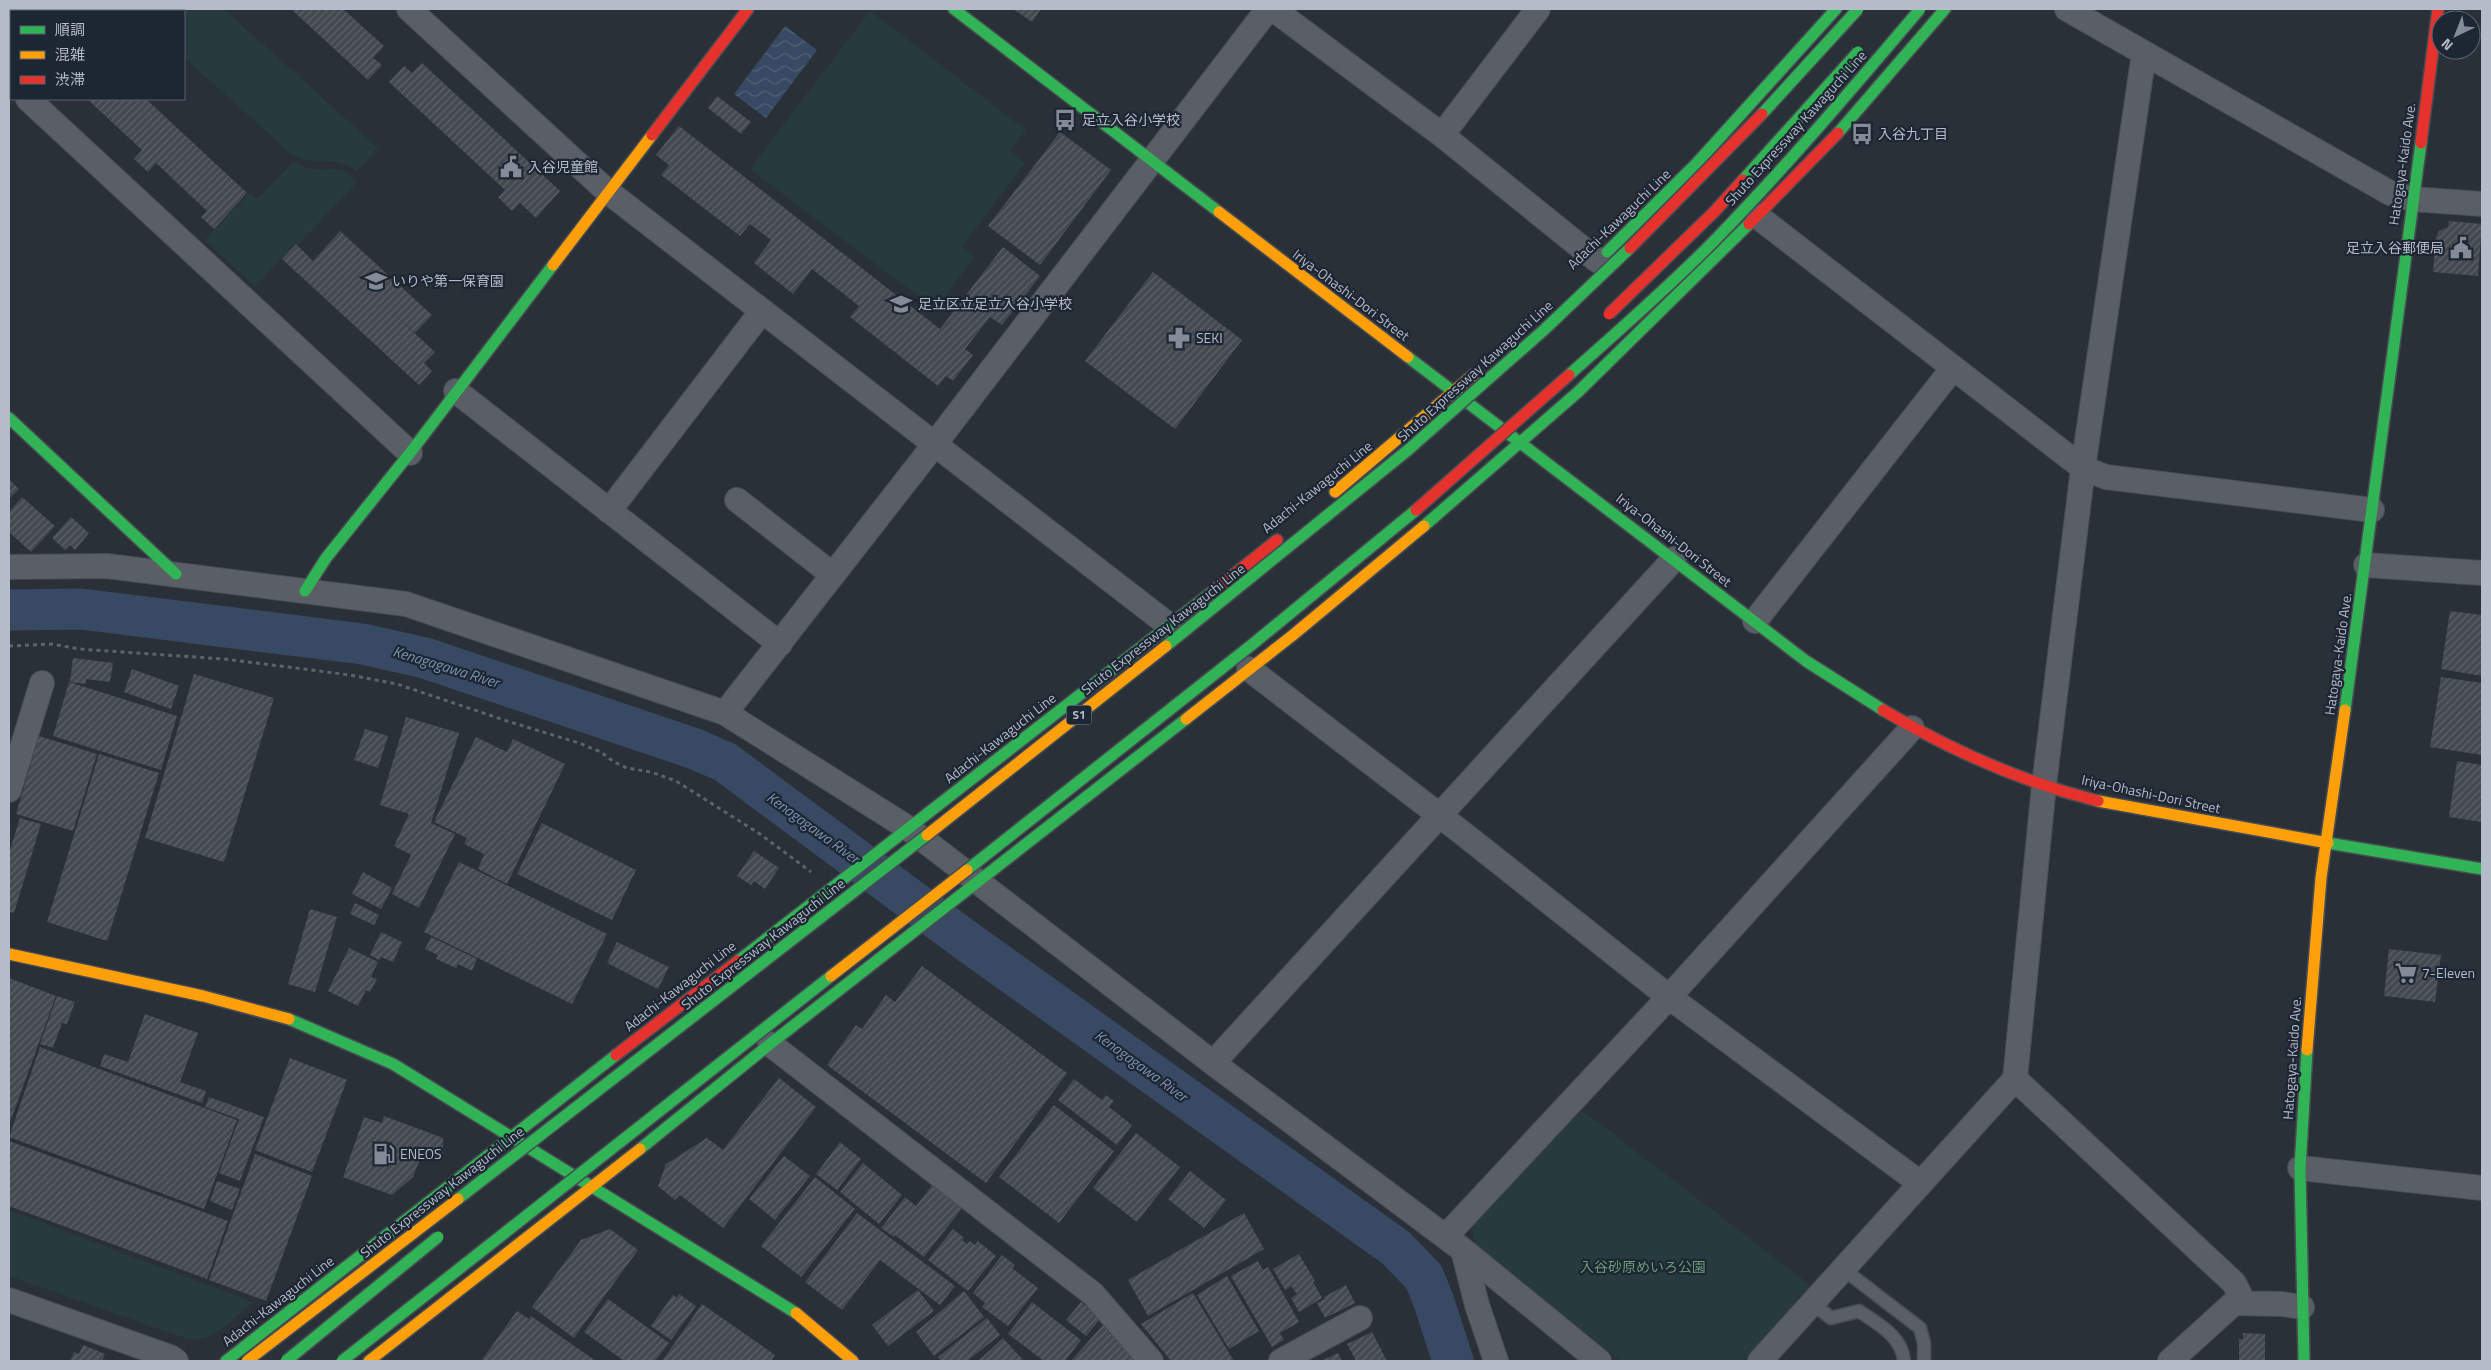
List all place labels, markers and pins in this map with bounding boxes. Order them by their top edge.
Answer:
bus stop icon: 足立入谷小学校 [1052,107,1078,133]
place label: 足立入谷小学校 [1082,109,1180,130]
bus stop icon: 入谷九丁目 [1849,121,1875,147]
place label: 入谷九丁目 [1878,123,1948,144]
public building icon: 入谷児童館 [498,154,524,180]
place label: 入谷児童館 [528,156,598,177]
public building icon: 足立入谷郵便局 [2448,235,2474,261]
place label: 足立入谷郵便局 [2346,237,2444,258]
school or university icon: いりや第一保育園 [363,268,389,294]
place label: いりや第一保育園 [392,270,504,291]
school or university icon: 足立区立足立入谷小学校 [888,291,914,317]
place label: 足立区立足立入谷小学校 [918,293,1072,314]
pharmacy icon: SEKI [1166,325,1192,351]
place label: SEKI [1196,327,1223,348]
supermarket icon: 7-Eleven [2393,960,2419,986]
place label: 7-Eleven [2422,962,2475,983]
fuel station icon: ENEOS [371,1141,397,1167]
place label: ENEOS [400,1143,442,1164]

